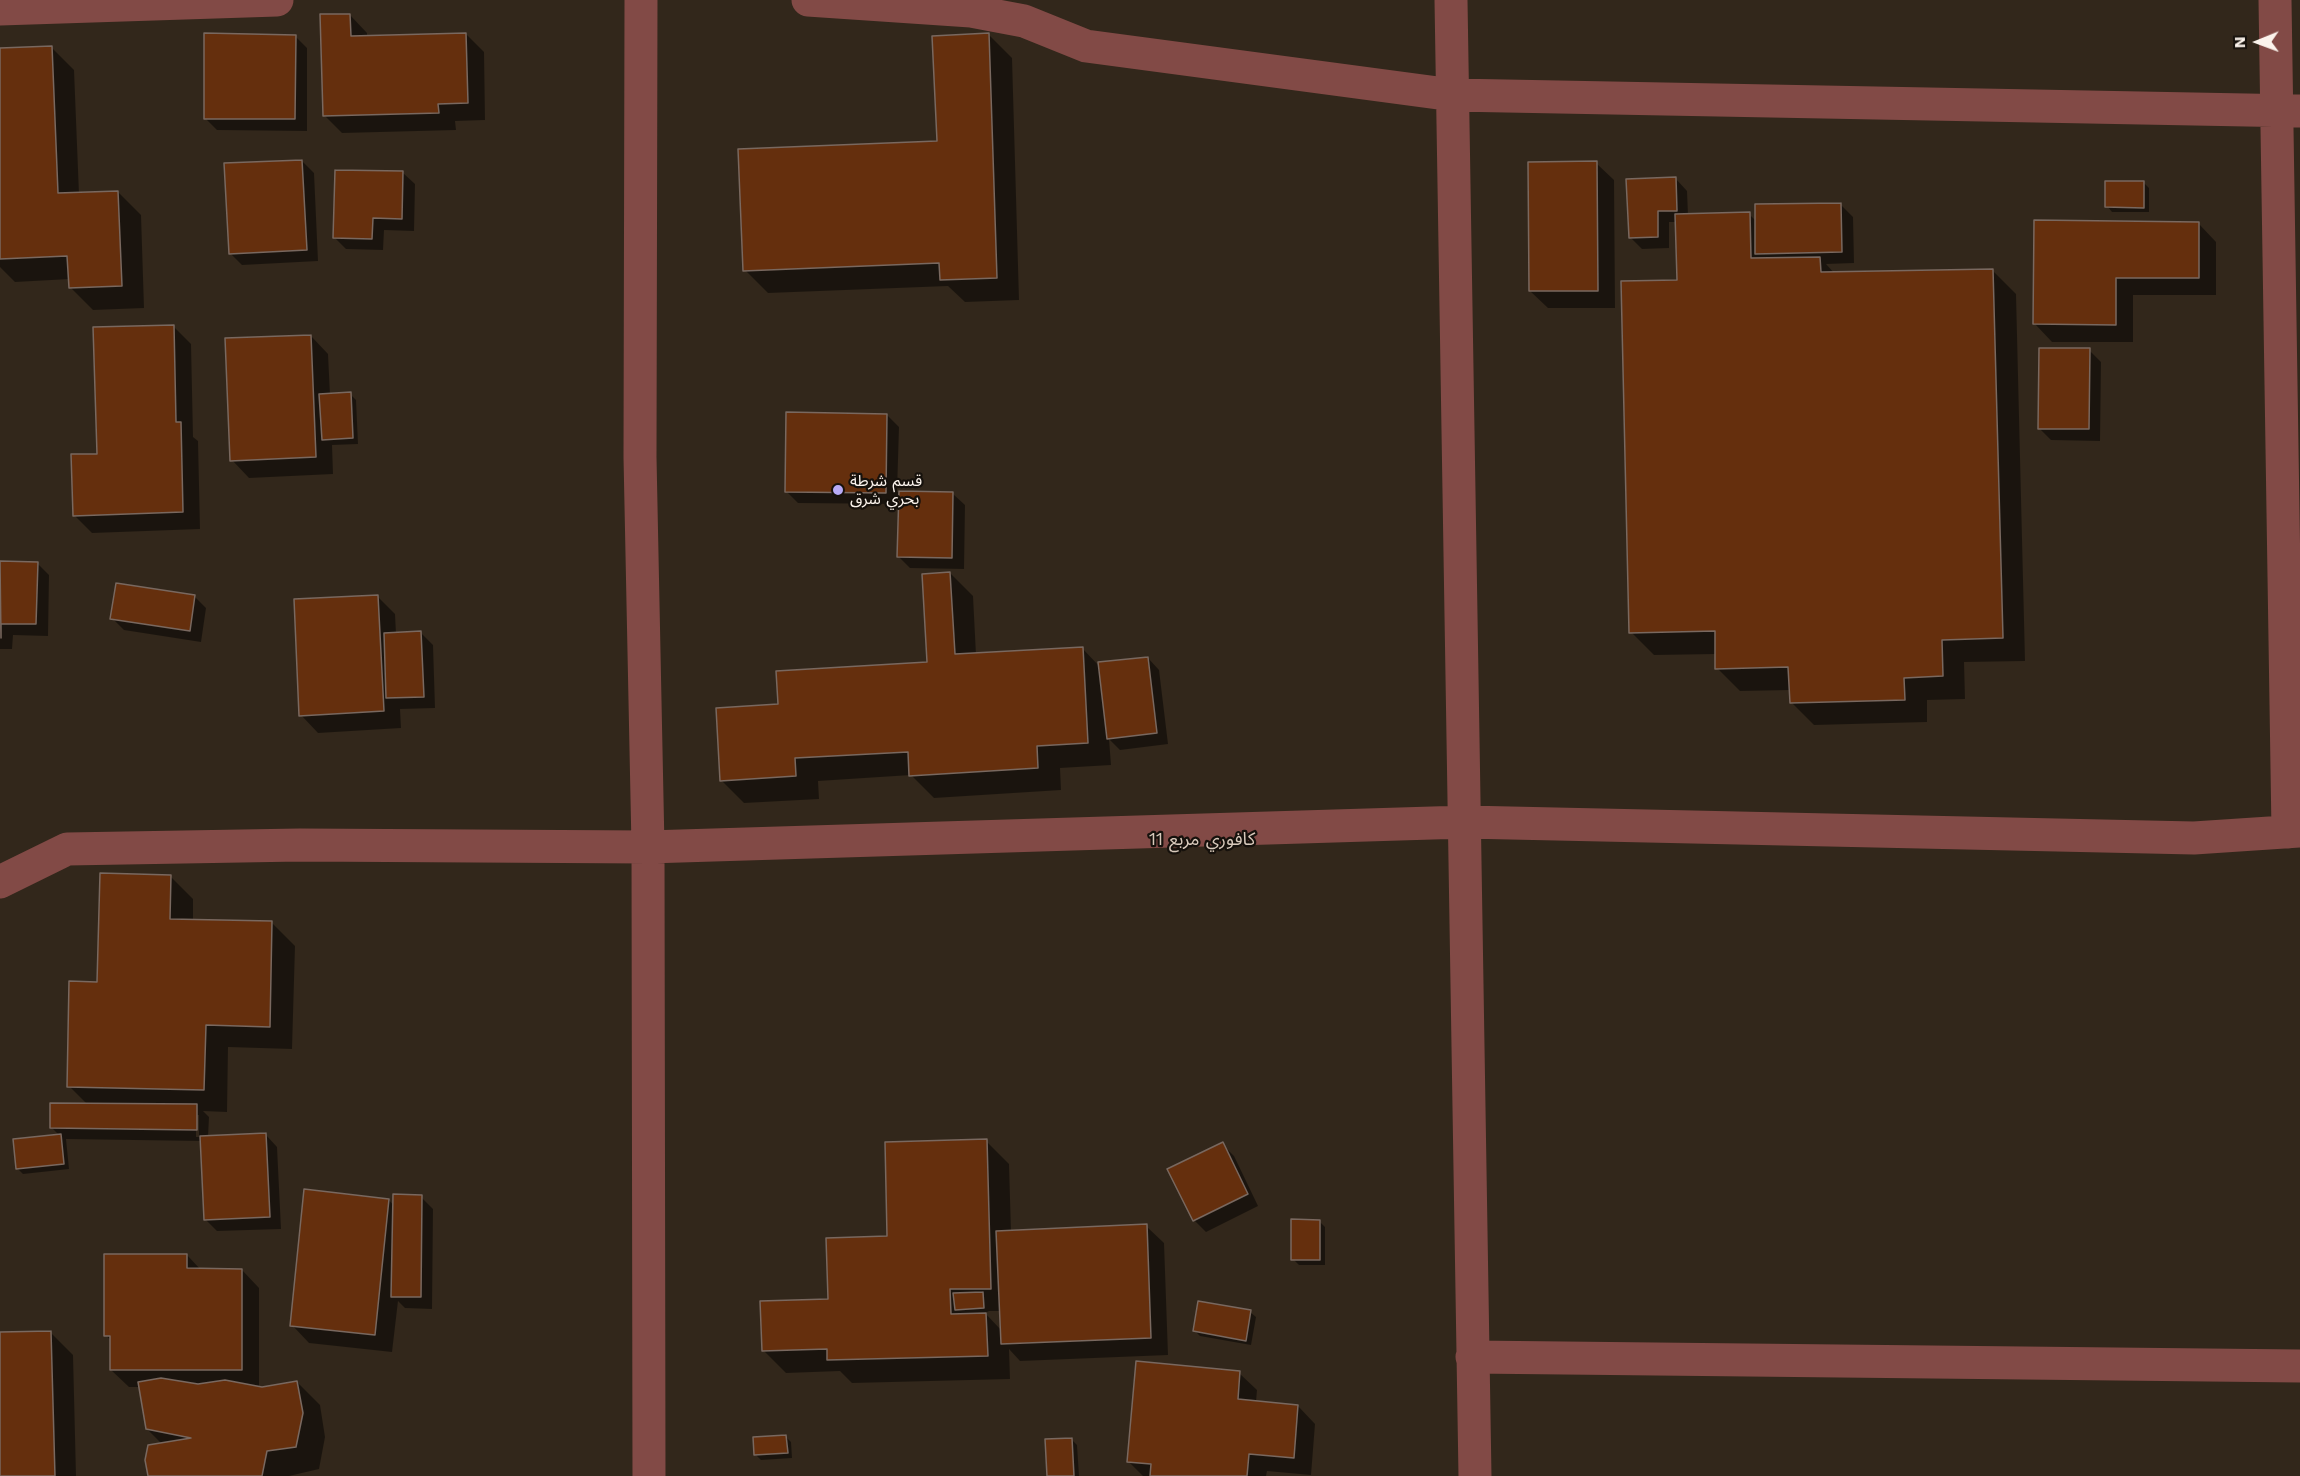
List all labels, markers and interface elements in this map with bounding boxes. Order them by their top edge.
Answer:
north arrow [2228,12,2288,72]
text: N [2230,36,2249,48]
place label: قسم شرطة بحري شرق [850,471,922,509]
marker: قسم شرطة بحري شرق [831,483,845,497]
district label: كافوري مربع 11 [1149,829,1255,851]

